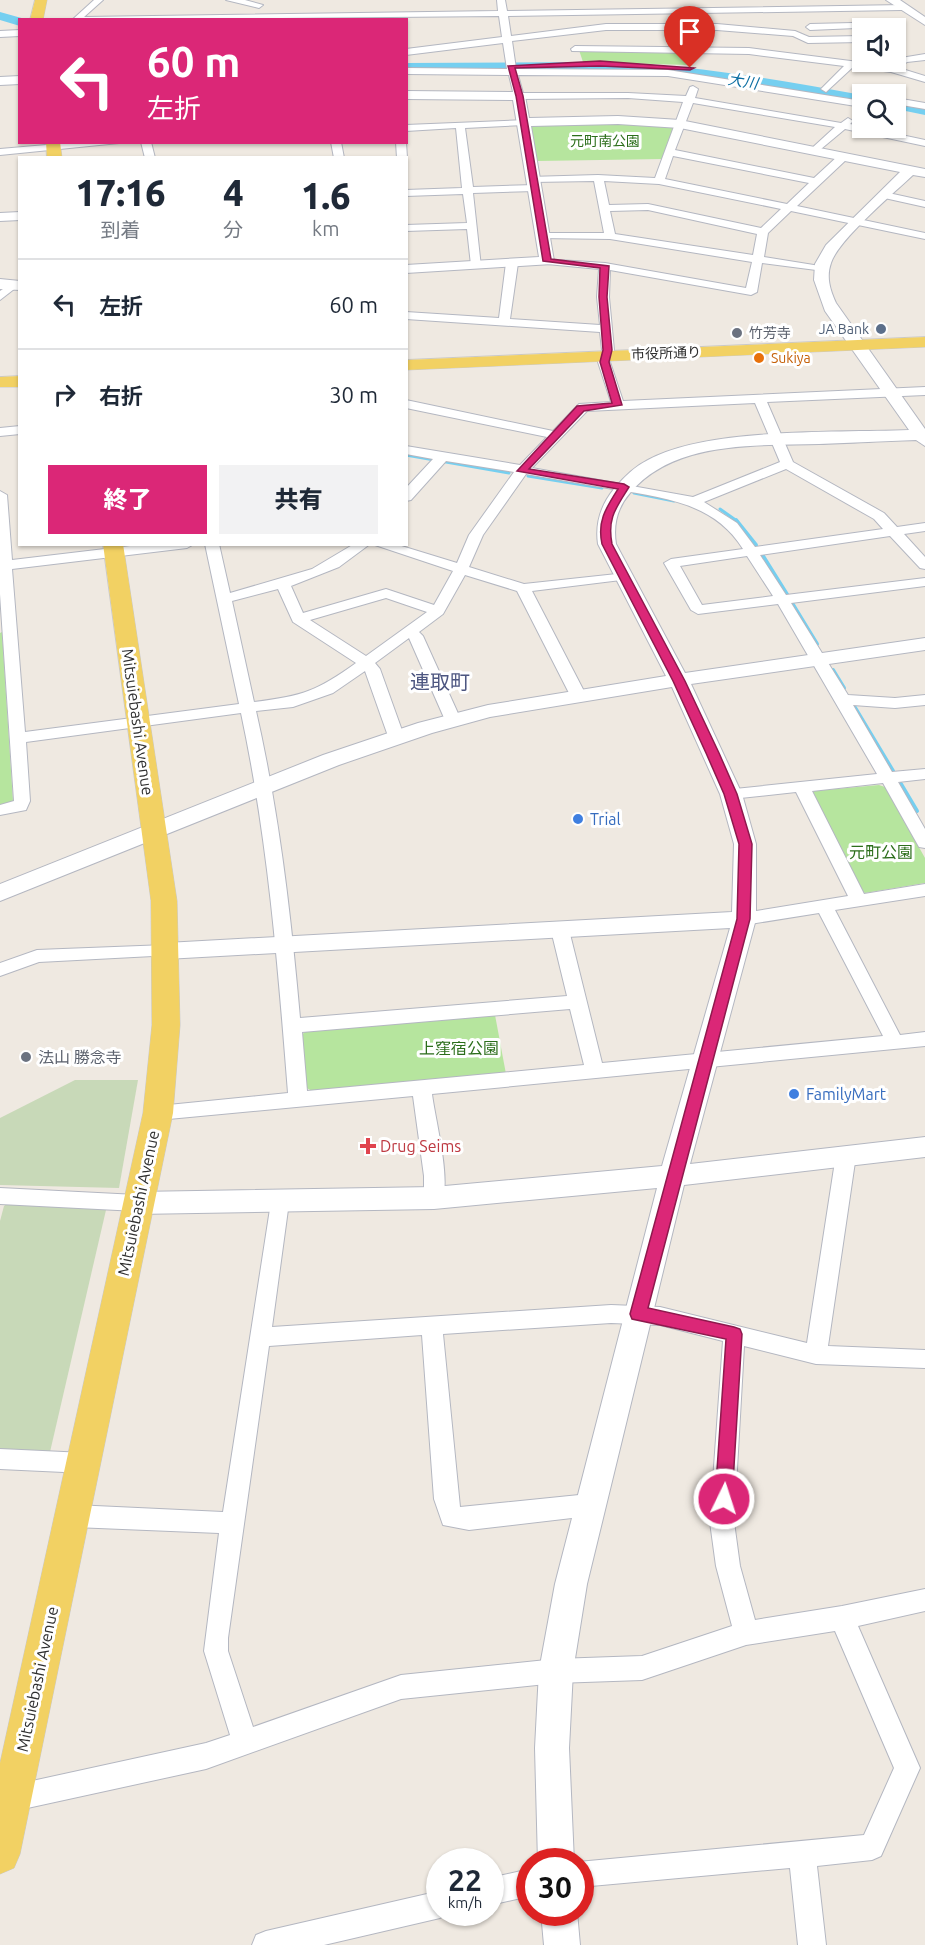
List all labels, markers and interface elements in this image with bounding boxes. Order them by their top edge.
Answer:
pin [664,6,715,68]
icon: arrive [673,15,706,48]
map controls [852,18,906,138]
button: sound [852,18,906,72]
text: 60 m [147,38,241,85]
icon: left [48,42,126,120]
water label: 大川 [727,70,761,92]
button: search [852,84,906,138]
text: 左折 [147,93,201,123]
park label: 元町南公園 [570,133,640,149]
text: 17:16 [76,172,166,213]
text: 4 [223,172,243,213]
text: 1.6 [301,175,350,216]
text: km [312,217,339,240]
text: 到着 [101,218,141,241]
text: 分 [223,218,243,241]
icon: left [48,288,81,321]
text: 60 m [329,292,378,317]
text: 左折 [99,293,143,318]
place label: JA Bank [819,321,869,337]
marker: JA Bank [874,322,888,336]
place label: 竹芳寺 [749,325,791,341]
marker: 竹芳寺 [730,326,744,340]
street label: 市役所通り [631,344,701,362]
place label: Sukiya [771,350,811,366]
marker: Sukiya [752,351,766,365]
icon: right [48,378,81,411]
text: 30 m [329,382,378,407]
text: 右折 [99,383,143,408]
button: 終了 [48,465,207,534]
button: 共有 [219,465,378,534]
street label: Mitsuiebashi Avenue [119,647,157,797]
district label: 連取町 [410,670,470,693]
place label: Trial [590,810,621,828]
marker: Trial [571,812,585,826]
park label: 元町公園 [849,843,913,861]
park label: 上窪宿公園 [419,1039,499,1057]
place label: 法山 勝念寺 [38,1048,122,1066]
marker: 法山 勝念寺 [19,1050,33,1064]
place label: FamilyMart [806,1085,887,1103]
marker: FamilyMart [787,1087,801,1101]
street label: Mitsuiebashi Avenue [114,1129,162,1277]
place label: Drug Seims [380,1137,461,1155]
marker: Drug Seims [361,1139,375,1153]
position arrow [692,1467,756,1531]
street label: Mitsuiebashi Avenue [13,1605,61,1753]
speed limit sign: 30 [516,1848,594,1926]
text: 22 [448,1863,482,1897]
text: km/h [448,1894,482,1911]

